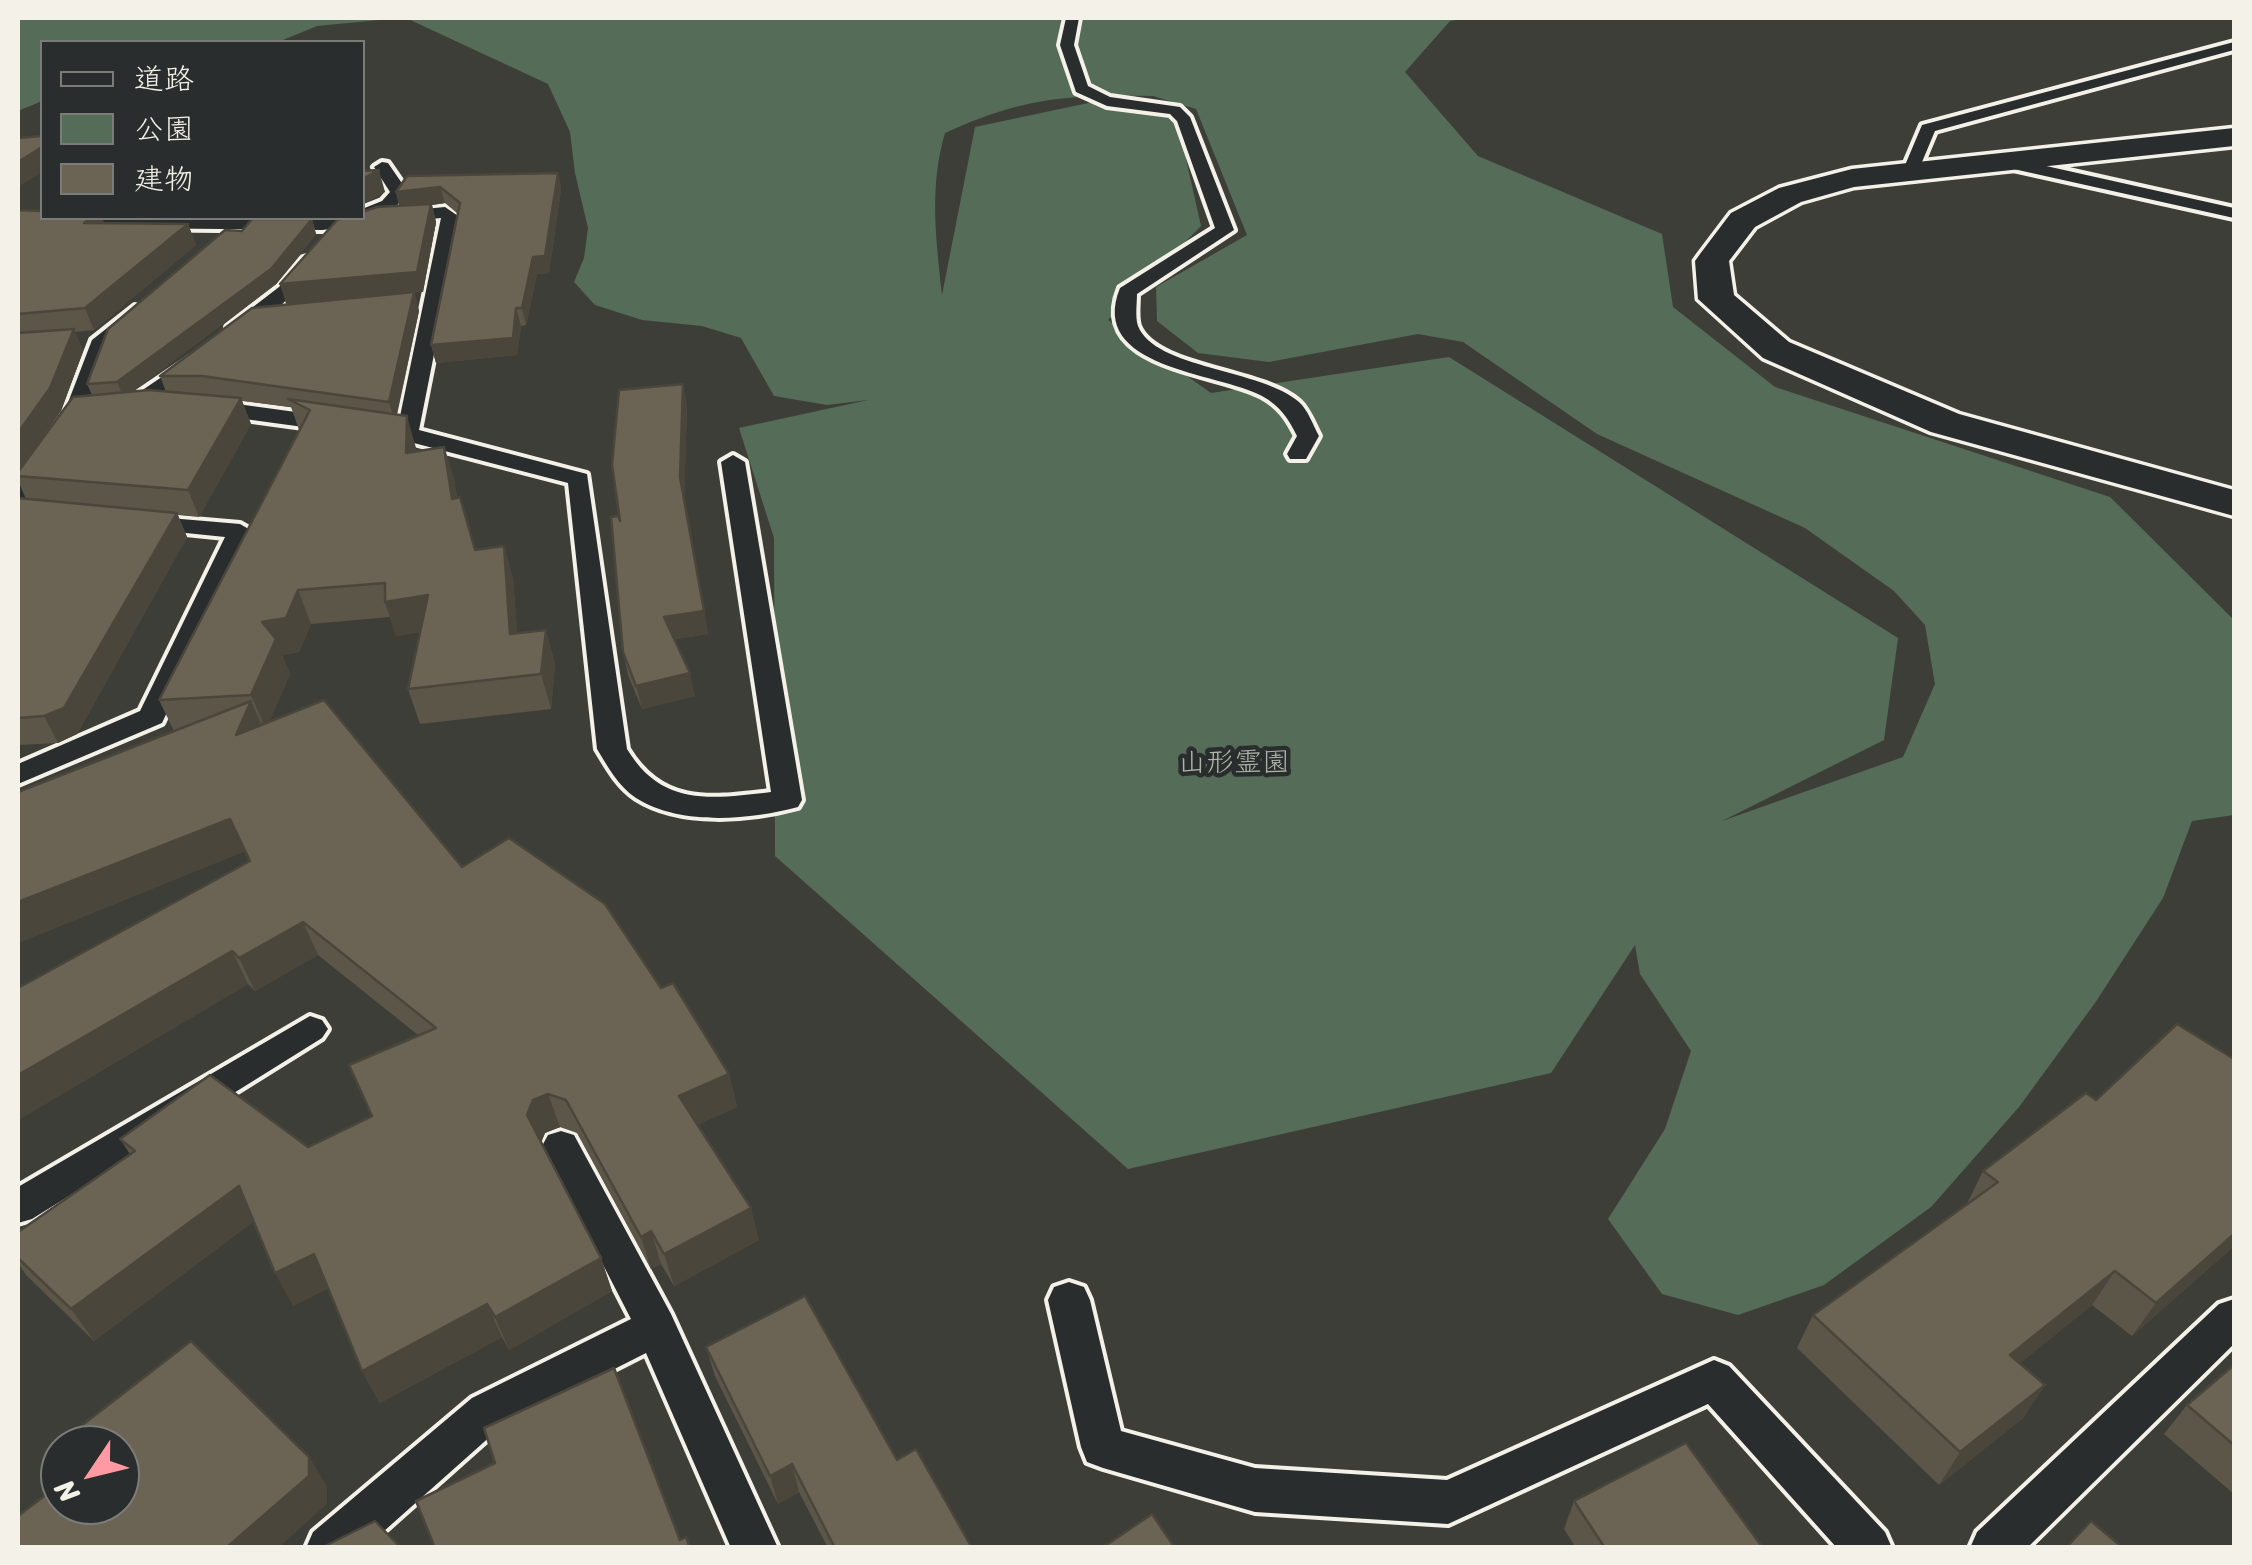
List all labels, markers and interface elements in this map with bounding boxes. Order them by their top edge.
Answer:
legend [40,40,365,220]
text: 道路 [134,52,194,106]
text: 公園 [134,102,194,156]
text: 建物 [134,152,194,206]
park label: 山形霊園 [1178,747,1290,781]
north arrow [40,1425,140,1525]
text: N [41,1469,92,1513]

